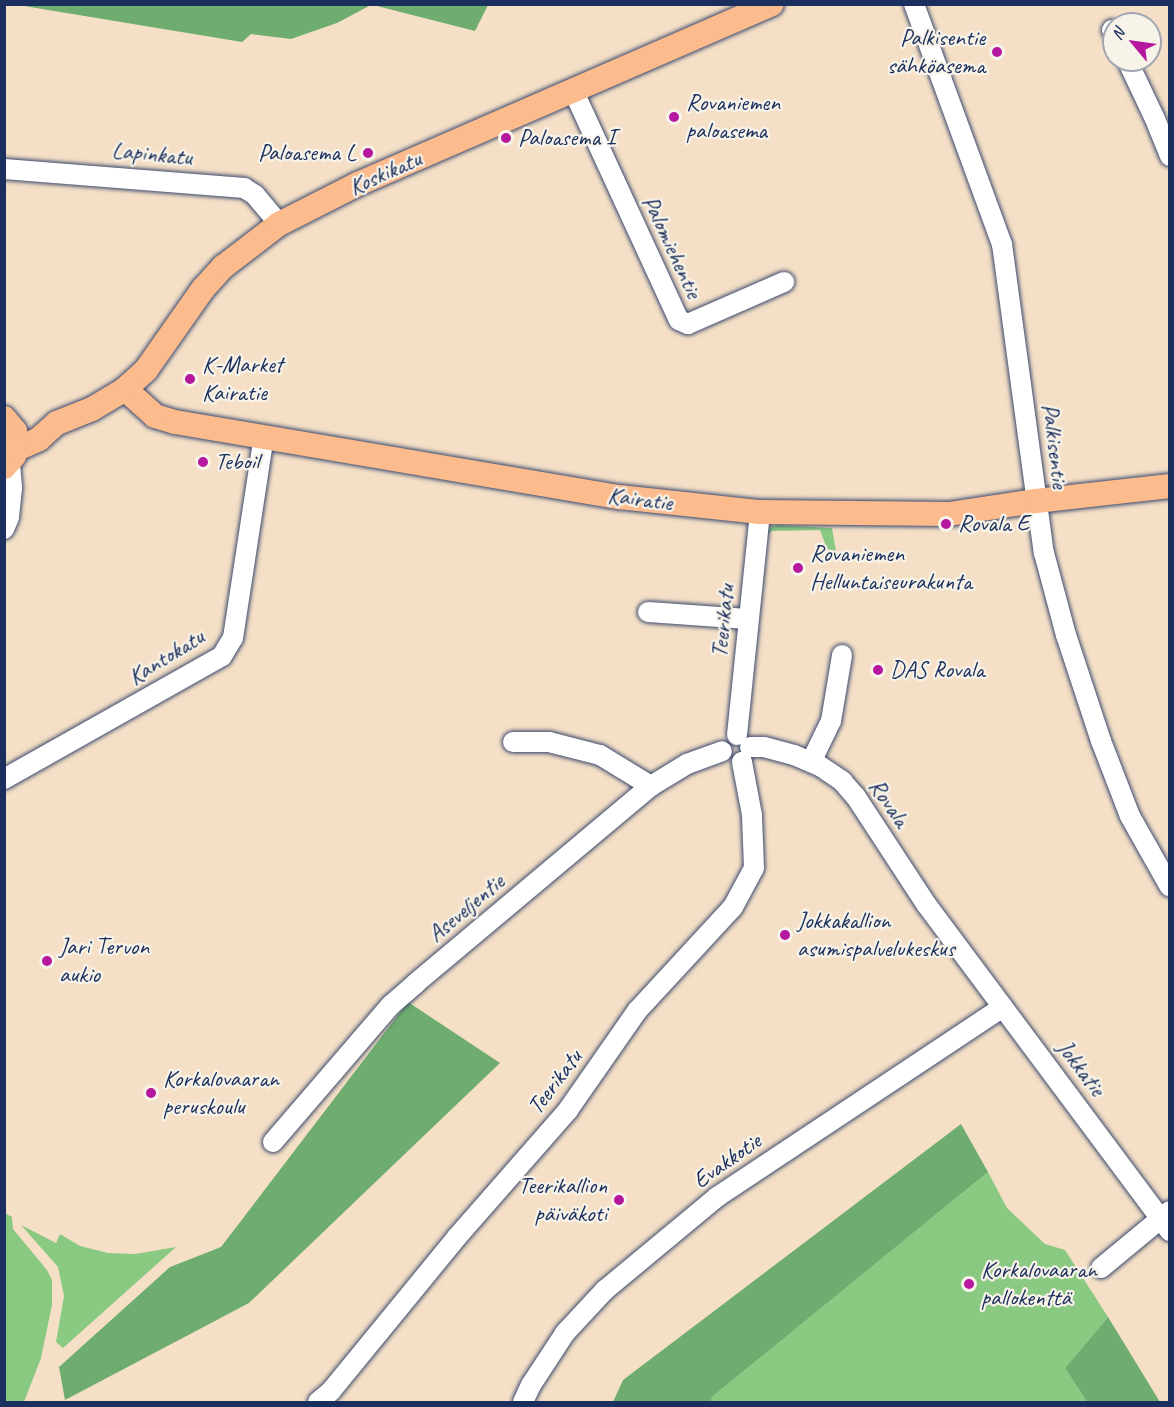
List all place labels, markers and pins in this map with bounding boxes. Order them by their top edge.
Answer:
place label: Palkisentie sähköasema [887,24,985,80]
marker: Palkisentie sähköasema [990,45,1004,59]
place label: Rovaniemen paloasema [686,89,780,145]
marker: Rovaniemen paloasema [667,110,681,124]
place label: Paloasema I [518,124,615,152]
marker: Paloasema I [499,131,513,145]
place label: Paloasema L [258,139,356,167]
marker: Paloasema L [361,146,375,160]
place label: K-Market Kairatie [202,351,283,407]
marker: K-Market Kairatie [183,372,197,386]
place label: Teboil [215,448,259,476]
marker: Teboil [196,455,210,469]
place label: Rovala E [958,510,1029,538]
marker: Rovala E [939,517,953,531]
place label: Rovaniemen Helluntaiseurakunta [810,540,972,596]
marker: Rovaniemen Helluntaiseurakunta [791,561,805,575]
place label: DAS Rovala [890,656,985,684]
marker: DAS Rovala [871,663,885,677]
place label: Jokkakallion asumispalvelukeskus [797,907,955,963]
marker: Jokkakallion asumispalvelukeskus [778,928,792,942]
place label: Jari Tervon aukio [59,933,148,989]
marker: Jari Tervon aukio [40,954,54,968]
place label: Korkalovaaran peruskoulu [163,1065,279,1121]
marker: Korkalovaaran peruskoulu [144,1086,158,1100]
place label: Teerikallion päiväkoti [518,1172,607,1228]
marker: Teerikallion päiväkoti [612,1193,626,1207]
place label: Korkalovaaran pallokenttä [981,1256,1097,1312]
marker: Korkalovaaran pallokenttä [962,1277,976,1291]

